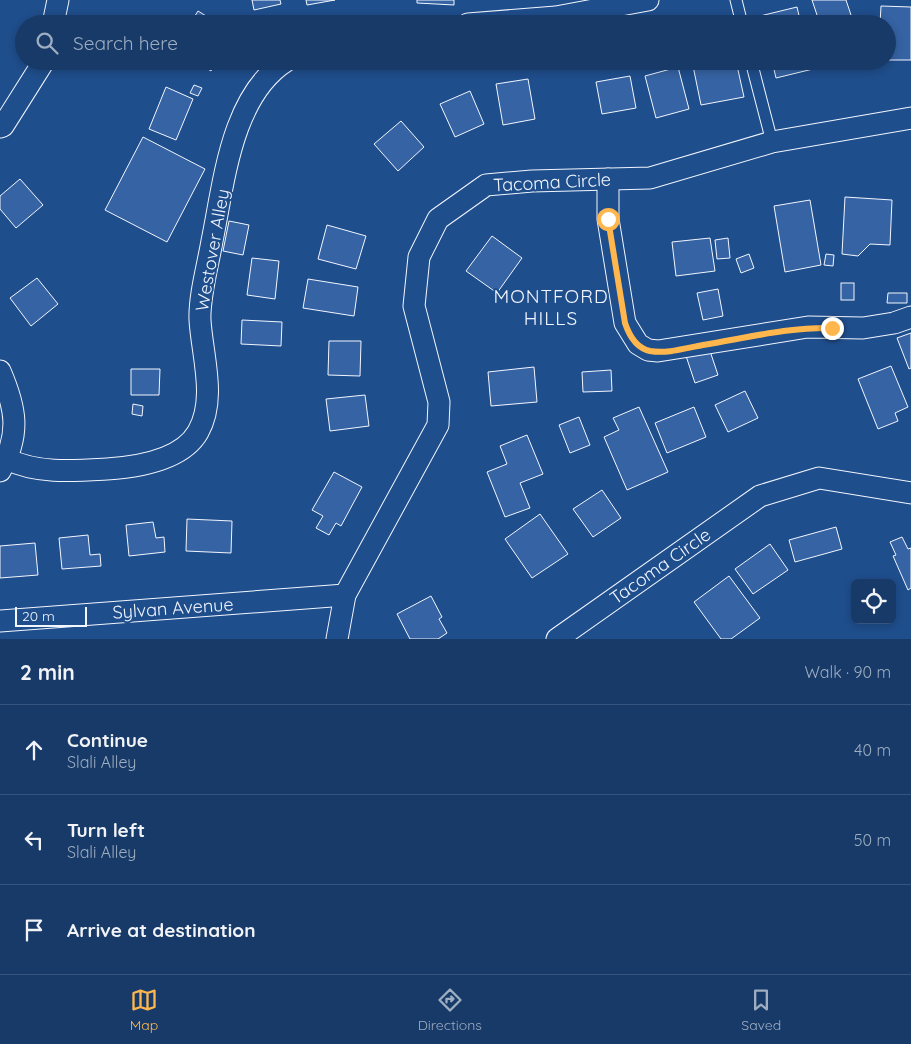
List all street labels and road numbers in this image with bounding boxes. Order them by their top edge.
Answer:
street label: Tacoma Circle [492,167,612,197]
street label: Westover Alley [190,187,234,313]
street label: Tacoma Circle [605,523,715,609]
street label: Sylvan Avenue [112,592,234,624]

